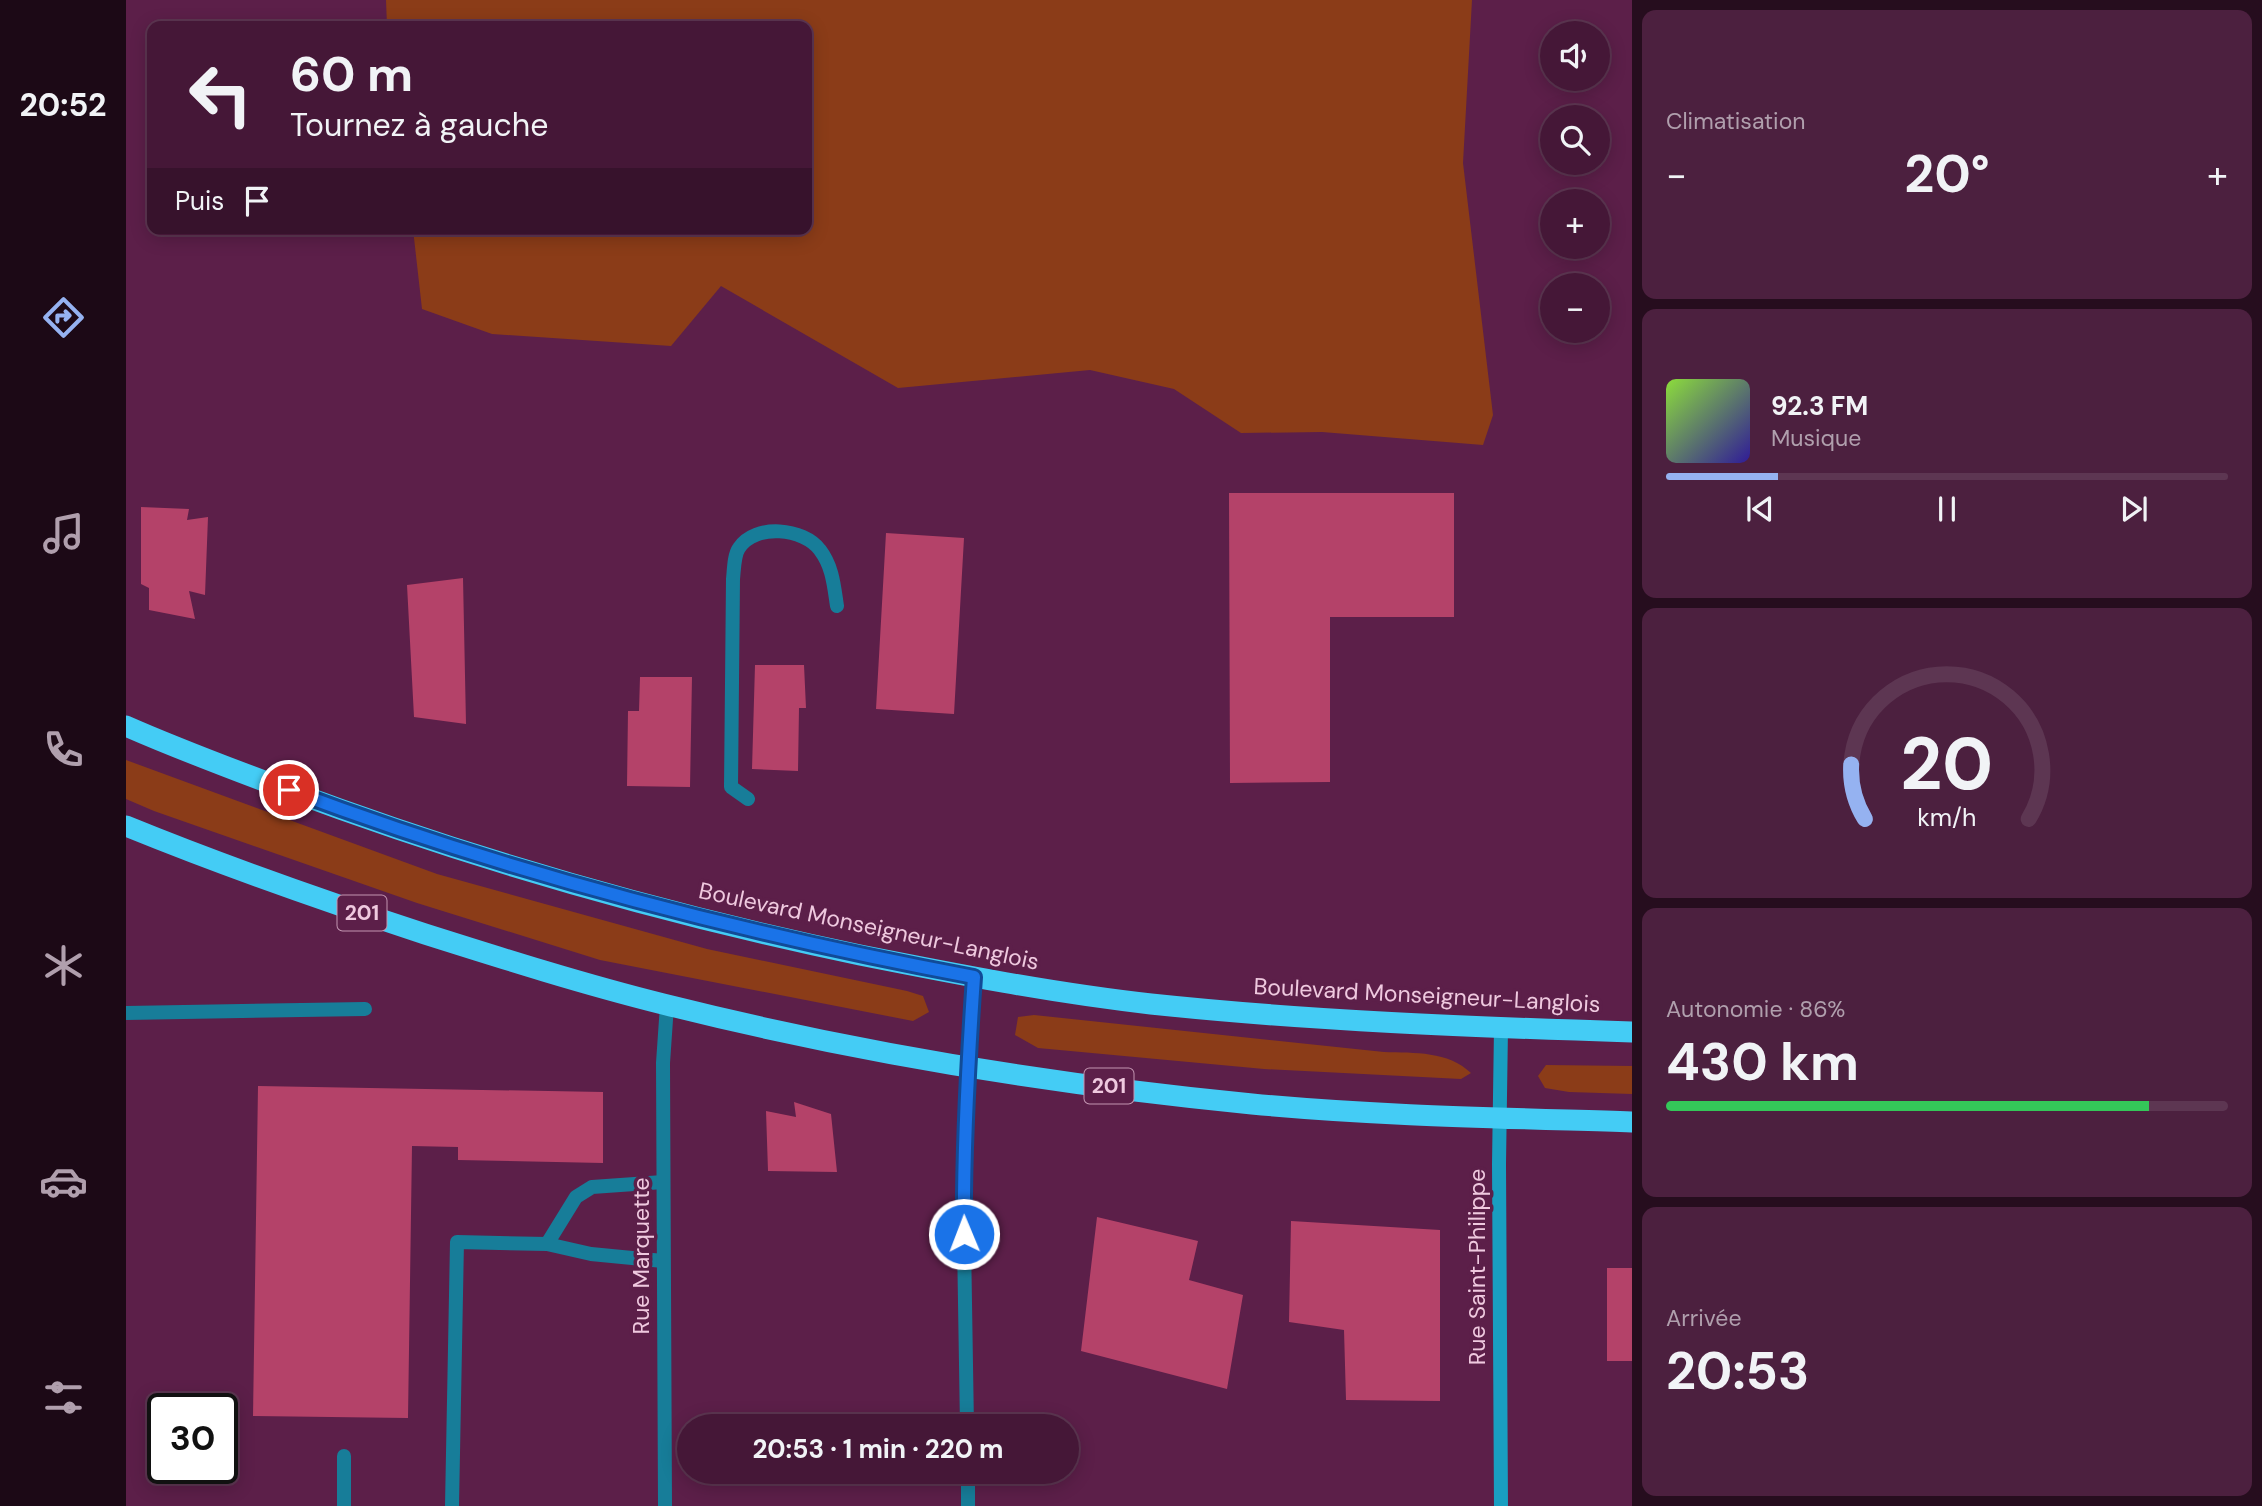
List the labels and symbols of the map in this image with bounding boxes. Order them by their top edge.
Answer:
pin [259,760,319,820]
street label: Boulevard Monseigneur-Langlois [696,875,1042,977]
road number: 201 [338,895,386,930]
street label: Boulevard Monseigneur-Langlois [1253,971,1601,1019]
road number: 201 [1084,1068,1133,1104]
street label: Rue Saint-Philippe [1462,1169,1492,1365]
street label: Rue Marquette [626,1178,656,1335]
position arrow [927,1197,1001,1271]
speed limit sign: 30 [147,1393,238,1484]

